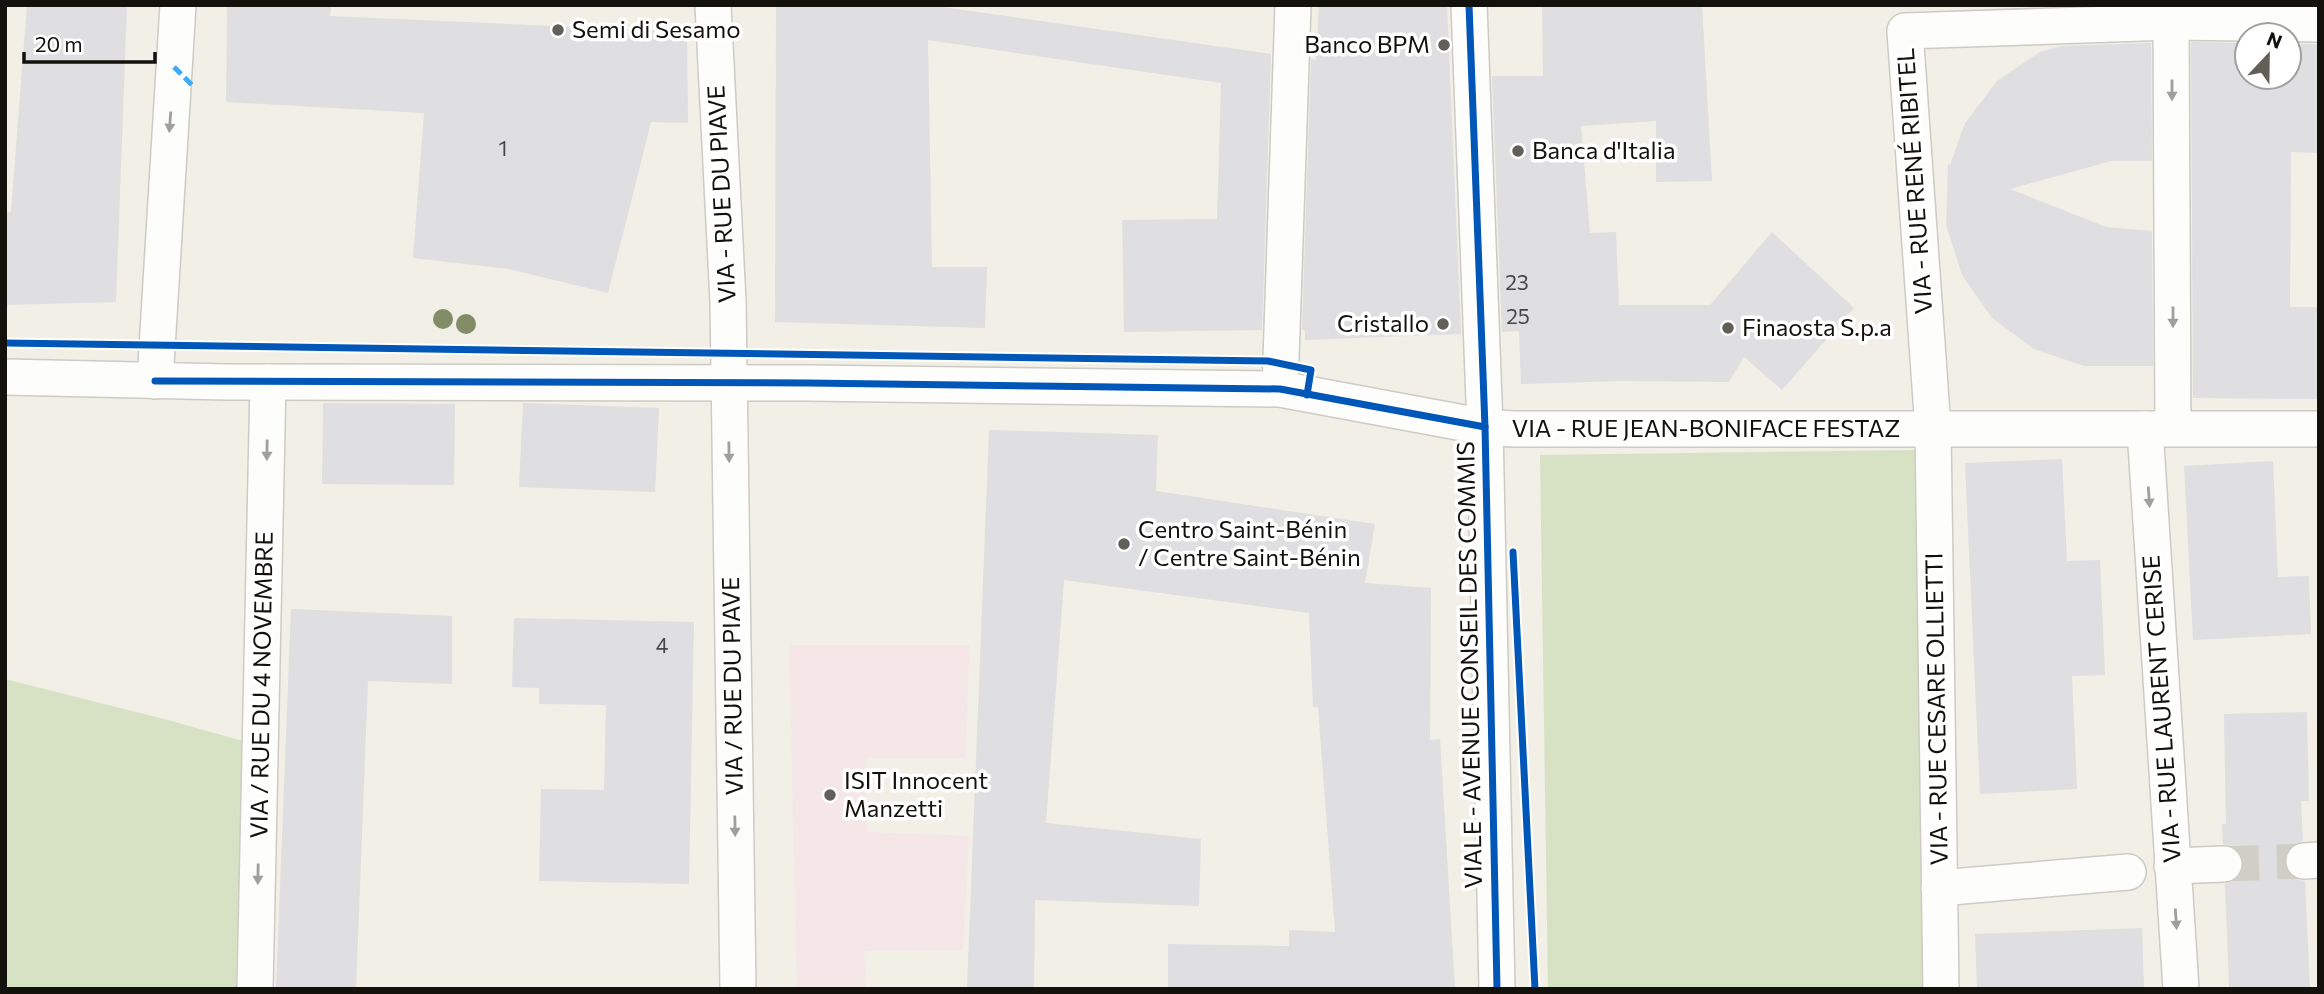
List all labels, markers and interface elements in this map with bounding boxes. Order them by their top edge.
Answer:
place label: Semi di Sesamo [572,14,741,43]
scale bar [24,21,156,65]
north arrow [2233,21,2303,91]
marker: Semi di Sesamo [550,22,566,38]
text: N [2264,26,2285,53]
place label: Banco BPM [1304,29,1430,58]
text: 20 m [35,31,83,56]
marker: Banco BPM [1436,37,1452,53]
street label: VIA - RUE RENÉ RIBITEL [1890,47,1937,315]
one-way arrow [2166,79,2178,101]
street label: VIA - RUE DU PIAVE [700,84,741,304]
one-way arrow [164,111,175,133]
house number: 1 [499,135,507,160]
place label: Banca d'Italia [1532,135,1675,164]
marker: Banca d'Italia [1510,143,1526,159]
house number: 23 [1505,269,1529,294]
house number: 25 [1506,303,1530,328]
one-way arrow [2167,307,2179,329]
place label: Cristallo [1337,308,1429,337]
place label: Finaosta S.p.a [1742,312,1892,341]
marker: Cristallo [1435,316,1451,332]
marker: Finaosta S.p.a [1720,320,1736,336]
street label: VIA - RUE JEAN-BONIFACE FESTAZ [1512,413,1900,442]
one-way arrow [261,440,273,462]
one-way arrow [723,441,735,463]
street label: VIALE - AVENUE CONSEIL DES COMMIS [1450,441,1487,889]
one-way arrow [2144,486,2155,508]
place label: Centro Saint-Bénin / Centre Saint-Bénin [1138,514,1361,571]
street label: VIA / RUE DU 4 NOVEMBRE [243,531,278,839]
marker: Centro Saint-Bénin / Centre Saint-Bénin [1116,536,1132,552]
street label: VIA - RUE CESARE OLLIETTI [1918,552,1953,866]
street label: VIA - RUE LAURENT CERISE [2135,554,2186,864]
street label: VIA / RUE DU PIAVE [715,576,748,796]
house number: 4 [656,632,669,657]
place label: ISIT Innocent Manzetti [844,765,988,822]
marker: ISIT Innocent Manzetti [822,787,838,803]
one-way arrow [729,816,741,838]
one-way arrow [252,863,264,885]
one-way arrow [2171,909,2182,931]

